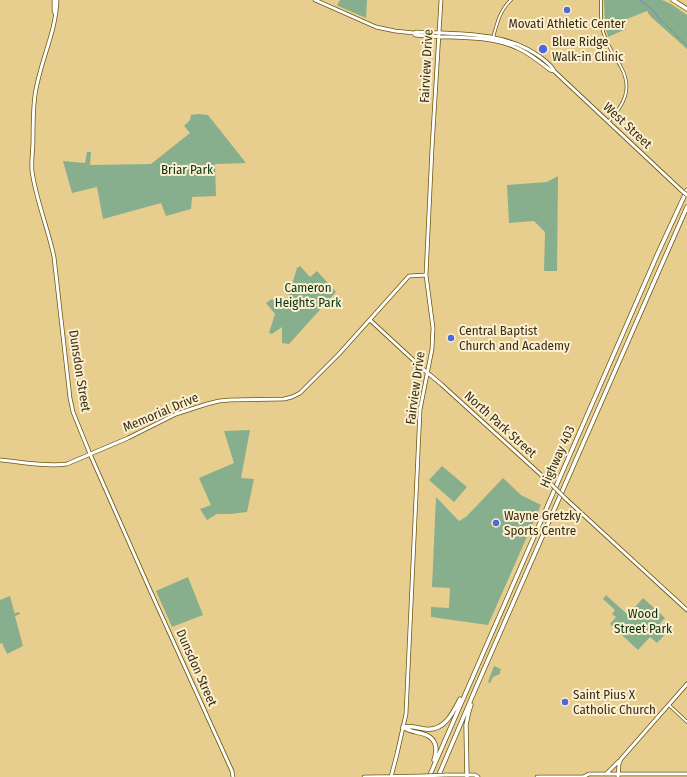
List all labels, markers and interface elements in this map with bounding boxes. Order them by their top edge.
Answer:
marker: Movati Athletic Center [562,5,572,15]
place label: Movati Athletic Center [508,16,626,32]
street label: Fairview Drive [417,29,437,103]
place label: Blue Ridge Walk-in Clinic [552,34,623,65]
marker: Blue Ridge Walk-in Clinic [537,43,549,55]
street label: West Street [599,100,655,152]
park label: Briar Park [161,162,213,178]
park label: Cameron Heights Park [275,280,341,311]
place label: Central Baptist Church and Academy [459,323,570,354]
street label: Dunsdon Street [65,329,93,413]
marker: Central Baptist Church and Academy [446,333,456,343]
street label: Fairview Drive [403,350,429,426]
street label: North Park Street [461,389,539,461]
street label: Memorial Drive [121,390,201,436]
street label: Highway 403 [537,424,579,490]
place label: Wayne Gretzky Sports Centre [504,508,581,539]
marker: Wayne Gretzky Sports Centre [491,518,501,528]
park label: Wood Street Park [614,606,672,637]
street label: Dunsdon Street [172,627,220,709]
place label: Saint Pius X Catholic Church [573,687,656,718]
marker: Saint Pius X Catholic Church [560,697,570,707]

